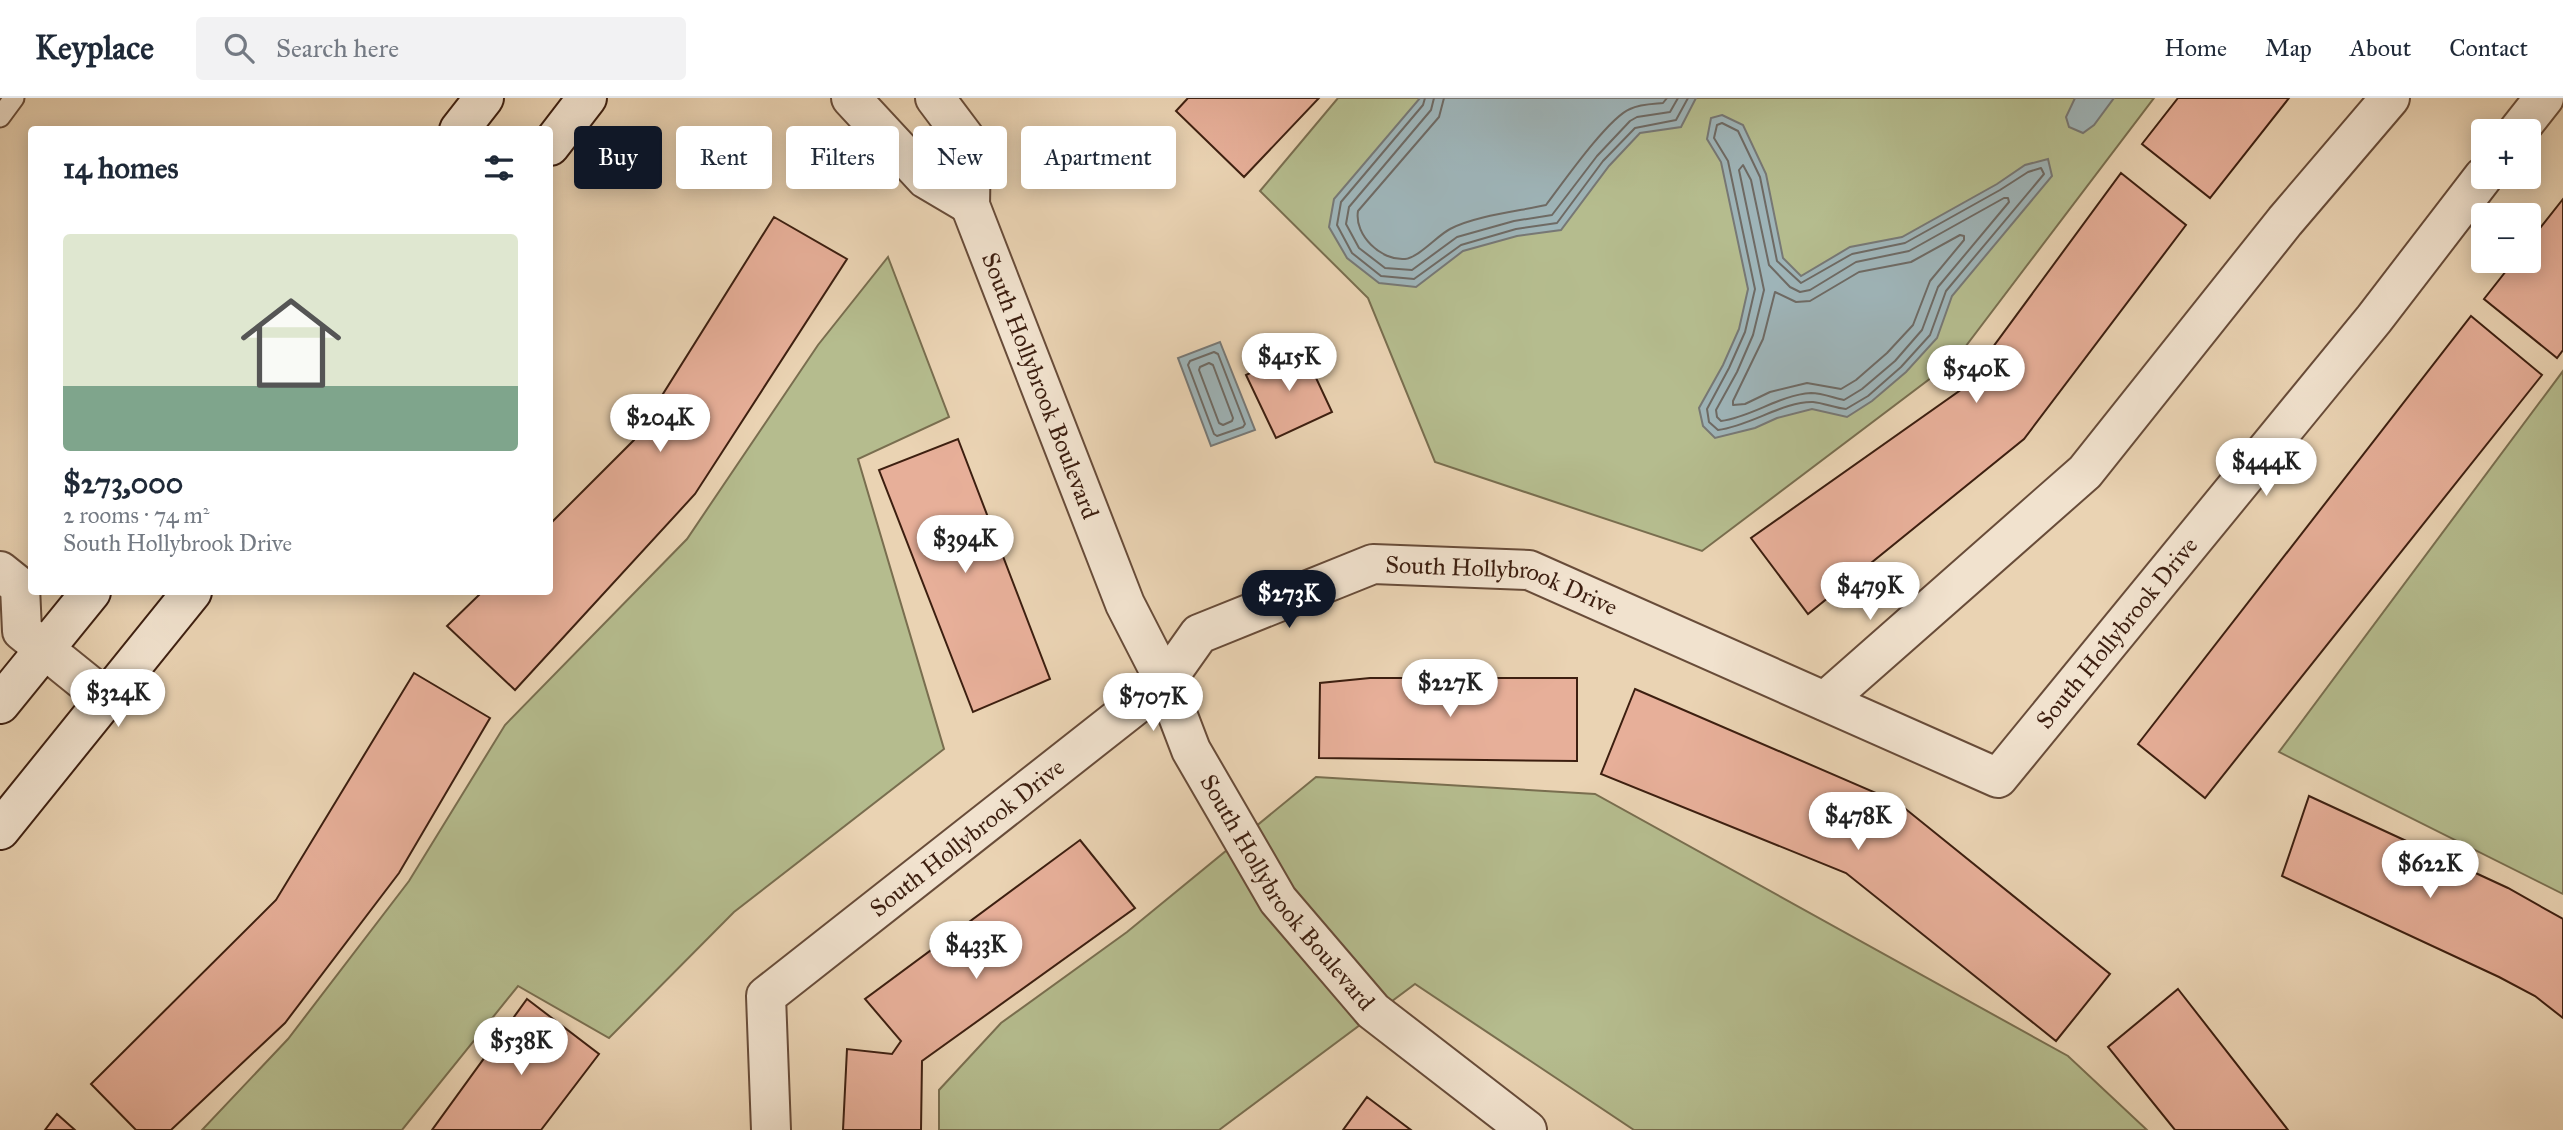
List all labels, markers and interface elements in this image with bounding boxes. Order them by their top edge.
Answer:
search box [196,17,686,80]
text: Keyplace [35,28,154,68]
icon: search [220,29,258,67]
text: Search here [276,32,399,64]
text: Home [2164,33,2227,63]
text: Map [2265,33,2312,63]
text: About [2350,33,2411,63]
text: Contact [2449,33,2528,63]
map controls [2471,119,2541,273]
button: + [2471,119,2541,189]
chip: Buy [574,126,662,189]
chip: Rent [676,126,772,189]
chip: Filters [786,126,899,189]
chip: New [913,126,1007,189]
chip: Apartment [1021,126,1176,189]
icon: filters [480,149,518,187]
text: 14 homes [63,150,178,186]
button: − [2471,203,2541,273]
street label: South Hollybrook Boulevard [975,248,1106,523]
icon: home [228,280,354,406]
pin: $415K [1240,334,1338,393]
text: $415K [1258,342,1320,370]
pin: $540K [1927,345,2025,405]
text: $540K [1943,354,2009,382]
pin: $204K [611,394,709,454]
text: $204K [626,403,694,431]
pin: $444K [2217,438,2315,498]
text: $444K [2232,447,2300,475]
text: $273,000 [63,465,183,501]
text: 2 rooms · 74 m² [63,501,209,529]
pin: $394K [916,516,1014,575]
text: $394K [933,524,997,552]
text: South Hollybrook Drive [63,529,292,557]
street label: South Hollybrook Drive [2030,531,2204,735]
street label: South Hollybrook Drive [1385,549,1622,622]
pin: $479K [1821,562,1919,622]
pin: $273K [1240,570,1338,630]
text: $479K [1837,571,1903,599]
text: $273K [1258,579,1320,607]
pin: $227K [1401,660,1499,719]
text: $227K [1418,668,1482,696]
pin: $324K [69,670,167,729]
pin: $707K [1104,674,1202,733]
text: $324K [86,678,150,706]
text: $707K [1119,682,1187,710]
street label: South Hollybrook Drive [864,752,1070,923]
street label: South Hollybrook Boulevard [1193,769,1381,1017]
pin: $478K [1809,792,1907,852]
text: $478K [1825,801,1891,829]
pin: $622K [2381,840,2479,900]
text: $622K [2398,849,2462,877]
pin: $433K [927,922,1025,981]
text: $433K [945,930,1007,958]
pin: $538K [472,1018,570,1077]
text: $538K [490,1026,552,1054]

